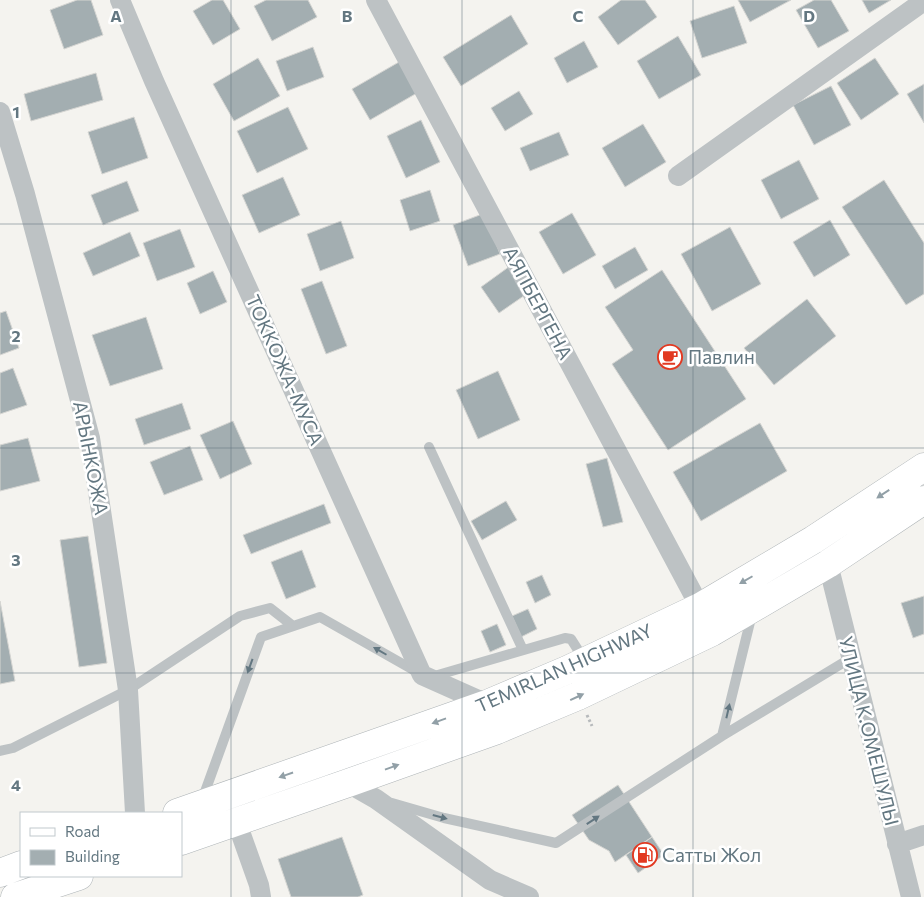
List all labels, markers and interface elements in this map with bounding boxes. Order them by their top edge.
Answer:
text: A [110,6,122,25]
text: B [342,6,353,25]
text: C [573,6,584,25]
text: D [803,6,815,25]
text: 1 [12,102,20,121]
street label: АЯПБЕРГЕНА [499,242,578,363]
street label: ТОККОЖА-МУСА [242,291,329,449]
text: 2 [11,326,21,345]
cafe icon: Павлин [657,344,683,370]
place label: Павлин [688,345,755,368]
street label: АРЫНКОЖА [69,399,114,517]
one-way arrow [877,489,890,498]
text: 3 [11,550,21,569]
one-way arrow [739,575,752,584]
street label: TEMIRLAN HIGHWAY [472,618,656,717]
street label: УЛИЦА К.ОМЕШУЛЫ [835,634,904,828]
one-way arrow [373,646,386,655]
one-way arrow [246,659,254,674]
one-way arrow [570,692,584,700]
one-way arrow [724,704,732,719]
one-way arrow [432,717,447,725]
one-way arrow [385,763,400,770]
one-way arrow [279,772,294,779]
text: 4 [11,775,21,794]
legend [20,812,182,877]
one-way arrow [433,813,448,821]
one-way arrow [586,815,599,824]
text: Road [65,822,100,840]
fuel station icon: Сатты Жол [632,842,658,868]
place label: Сатты Жол [662,843,761,866]
text: Building [65,847,120,865]

